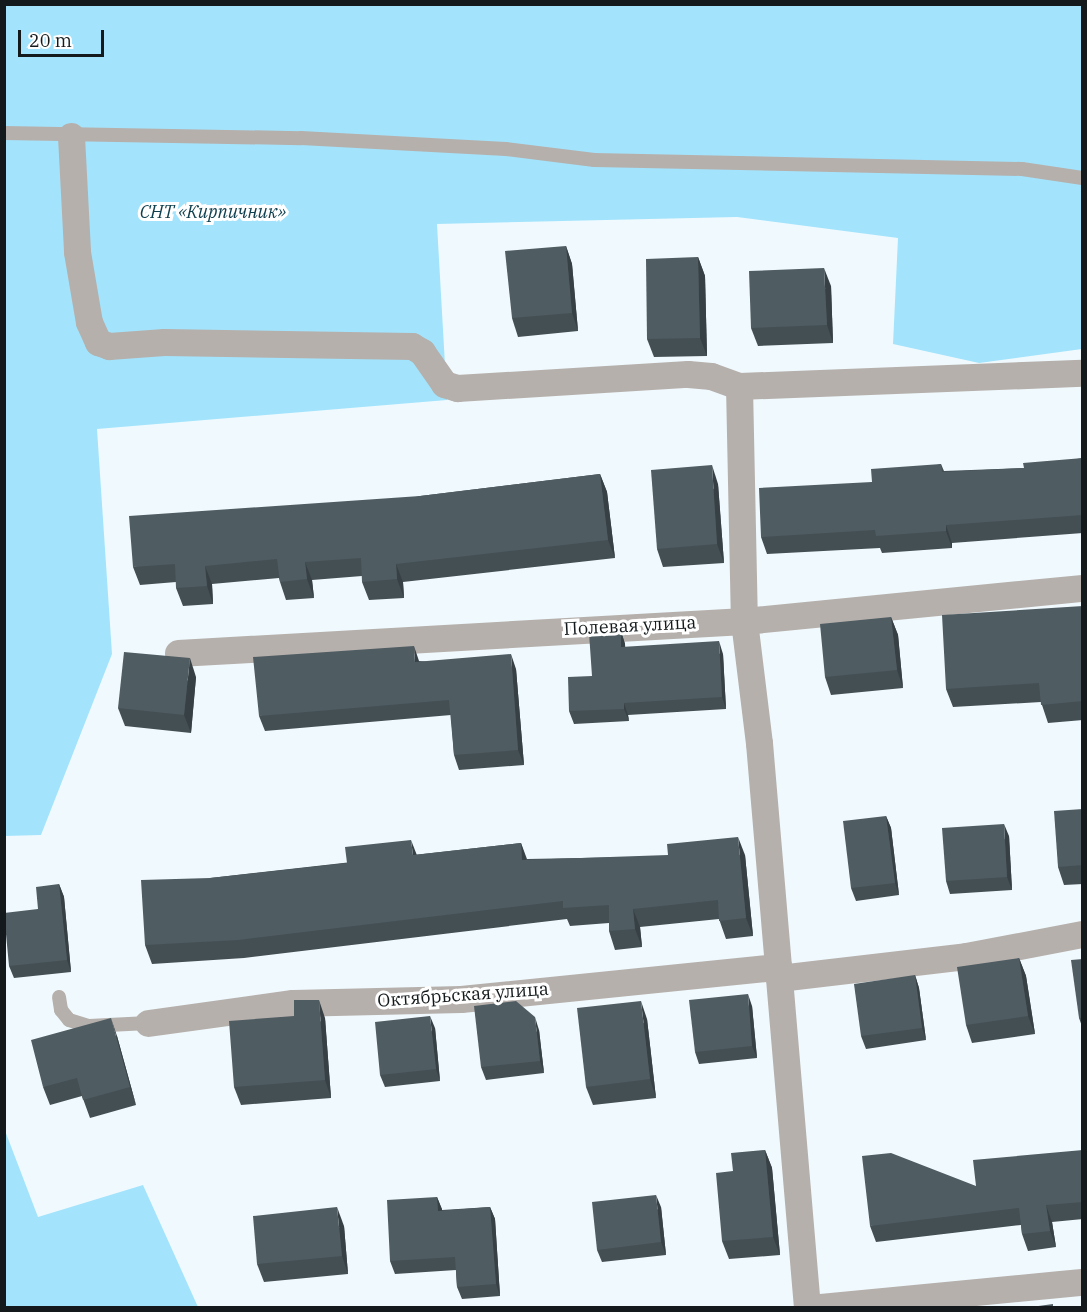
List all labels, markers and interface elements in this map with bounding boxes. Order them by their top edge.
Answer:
scale bar [21,18,106,56]
text: 20 m [29,29,72,52]
park label: СНТ «Кирпичник» [140,201,286,223]
street label: Полевая улица [563,612,697,640]
street label: Октябрьская улица [377,978,549,1012]

